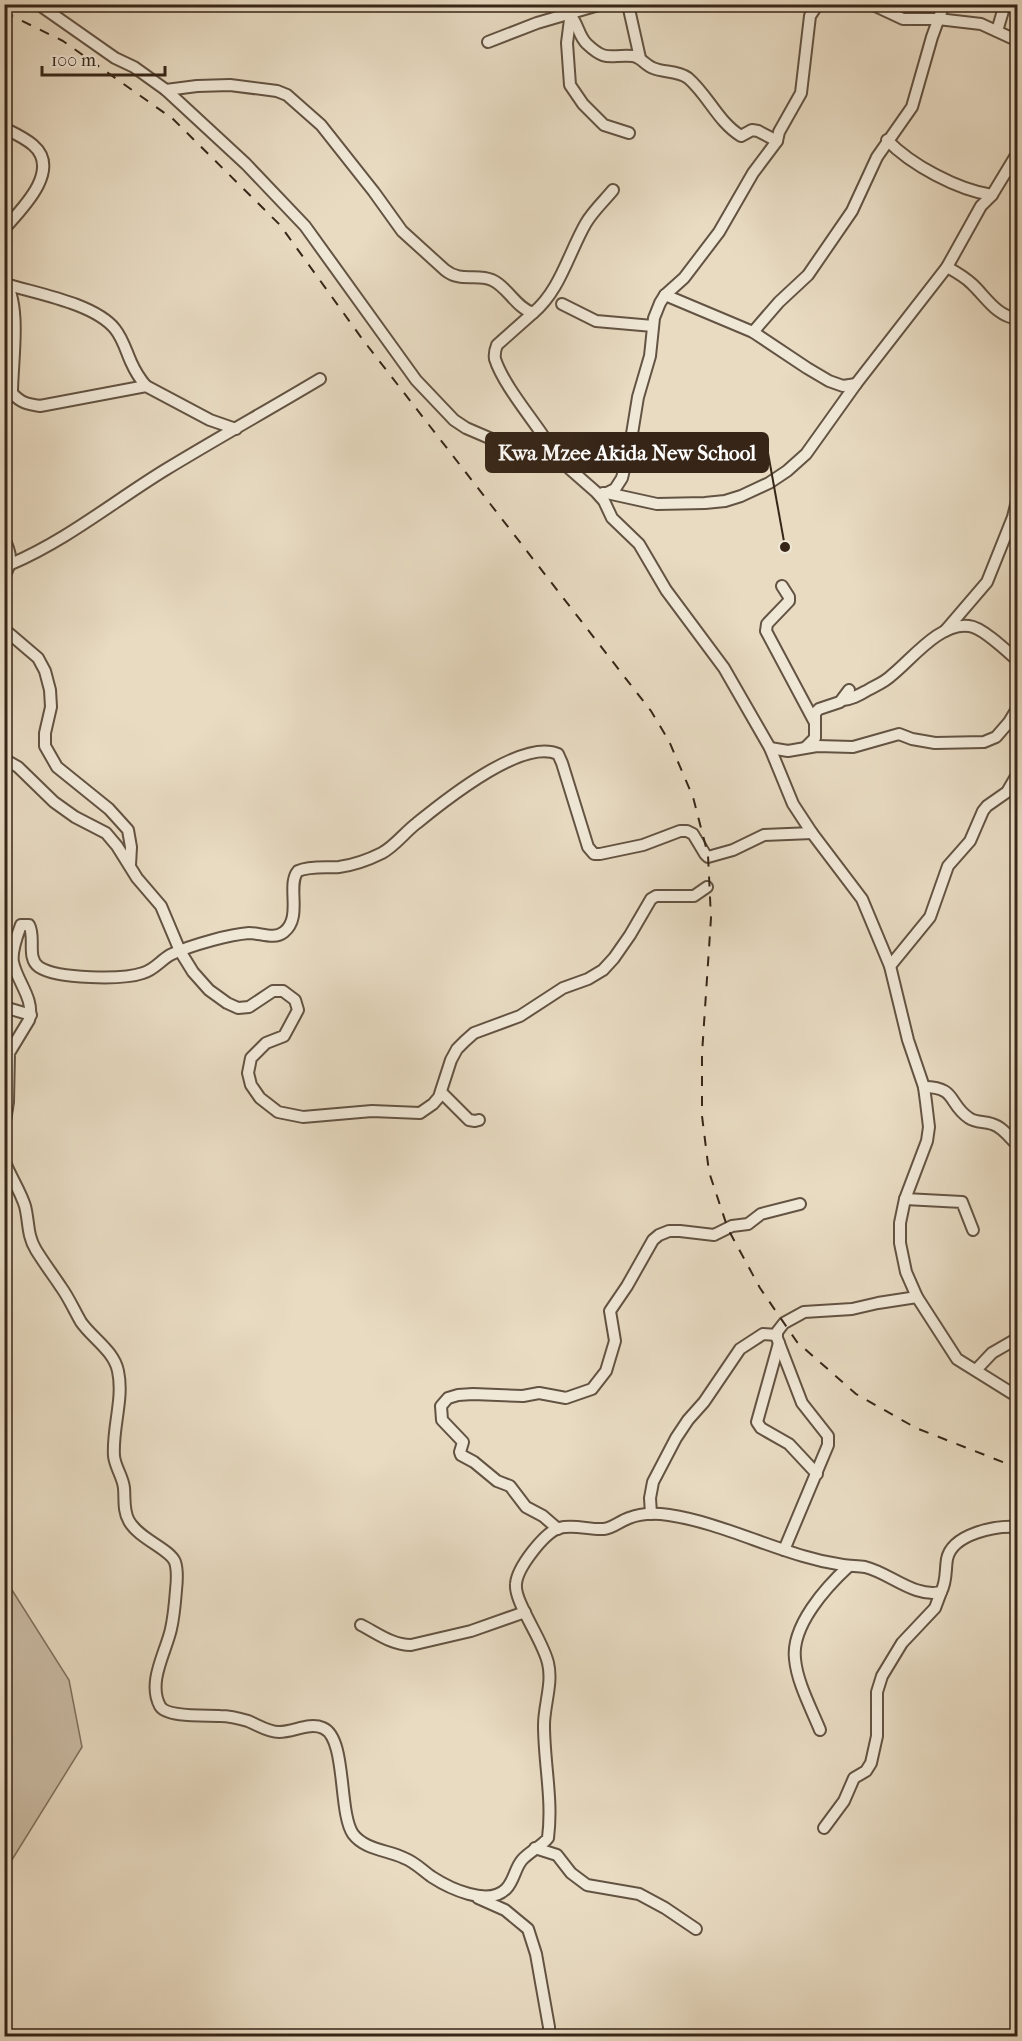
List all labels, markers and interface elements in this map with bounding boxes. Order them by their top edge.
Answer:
scale bar [42,39,165,77]
text: 100 m [51,50,96,71]
callout: Kwa Mzee Akida New School [486,433,768,472]
text: Kwa Mzee Akida New School [498,441,756,465]

